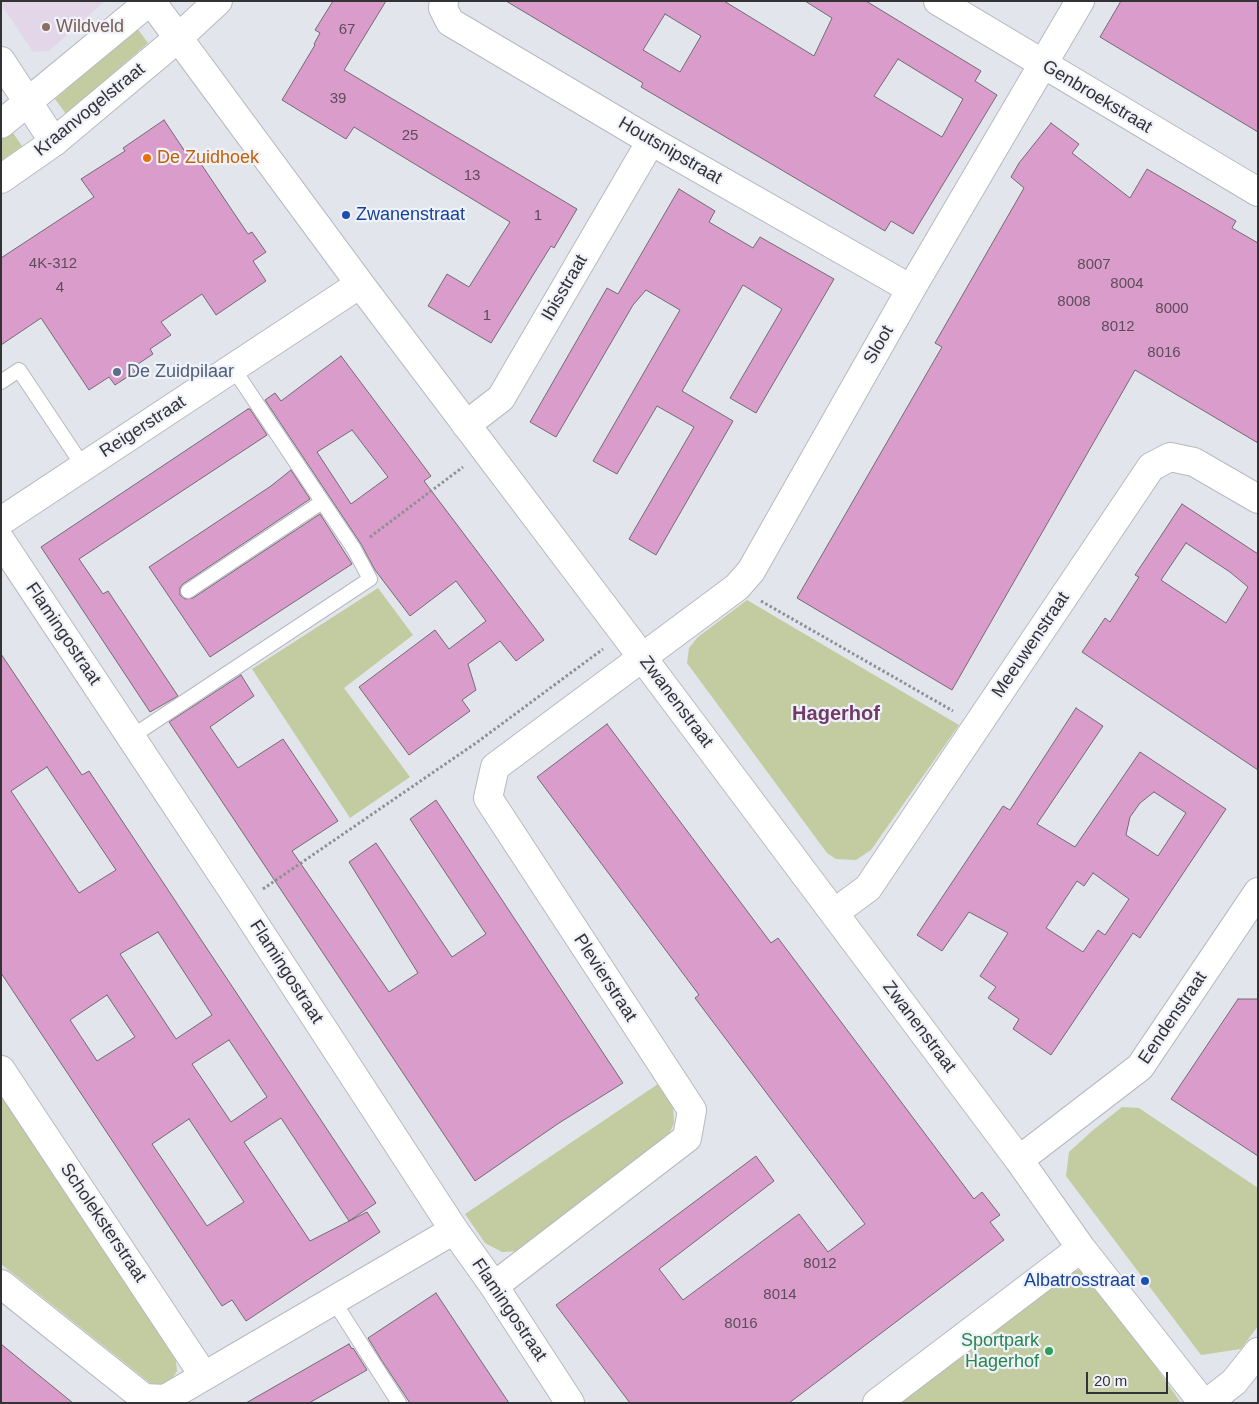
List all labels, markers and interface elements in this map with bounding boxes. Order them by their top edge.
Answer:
place label: Wildveld [56,16,124,38]
marker: Wildveld [40,21,52,33]
house number: 67 [339,21,355,39]
street label: Genbroekstraat [1038,56,1156,138]
street label: Kraanvogelstraat [30,59,150,161]
house number: 39 [330,90,346,108]
street label: Houtsnipstraat [614,113,726,189]
house number: 25 [402,127,418,145]
place label: De Zuidhoek [157,147,259,169]
marker: De Zuidhoek [141,152,153,164]
house number: 13 [464,167,480,185]
place label: Zwanenstraat [356,204,465,226]
house number: 1 [534,207,542,225]
marker: Zwanenstraat [340,209,352,221]
street label: Ibisstraat [537,251,593,325]
house number: 4K-312 [29,255,77,273]
house number: 8007 [1077,256,1111,274]
house number: 8004 [1110,275,1144,293]
house number: 4 [56,279,64,297]
house number: 8008 [1057,293,1091,311]
house number: 8000 [1155,300,1189,318]
house number: 1 [483,307,491,325]
house number: 8012 [1101,318,1135,336]
street label: Sloot [859,322,899,368]
house number: 8016 [1147,344,1181,362]
place label: De Zuidpilaar [127,361,234,383]
marker: De Zuidpilaar [111,366,123,378]
street label: Reigerstraat [96,391,190,463]
street label: Flamingostraat [21,579,105,689]
street label: Meeuwenstraat [988,588,1074,702]
street label: Zwanenstraat [635,652,717,752]
district label: Hagerhof [792,702,880,726]
street label: Flamingostraat [245,916,327,1028]
street label: Plevierstraat [569,930,641,1026]
street label: Eendenstraat [1134,968,1212,1068]
street label: Zwanenstraat [878,977,960,1077]
street label: Scholeksterstraat [55,1159,151,1287]
street label: Flamingostraat [467,1255,551,1365]
house number: 8012 [803,1255,837,1273]
place label: Albatrosstraat [1024,1270,1135,1292]
marker: Albatrosstraat [1139,1275,1151,1287]
house number: 8014 [763,1286,797,1304]
house number: 8016 [724,1315,758,1333]
place label: Sportpark Hagerhof [961,1330,1039,1372]
marker: Sportpark Hagerhof [1043,1345,1055,1357]
scale bar [1089,1362,1172,1394]
text: 20 m [1094,1372,1127,1389]

